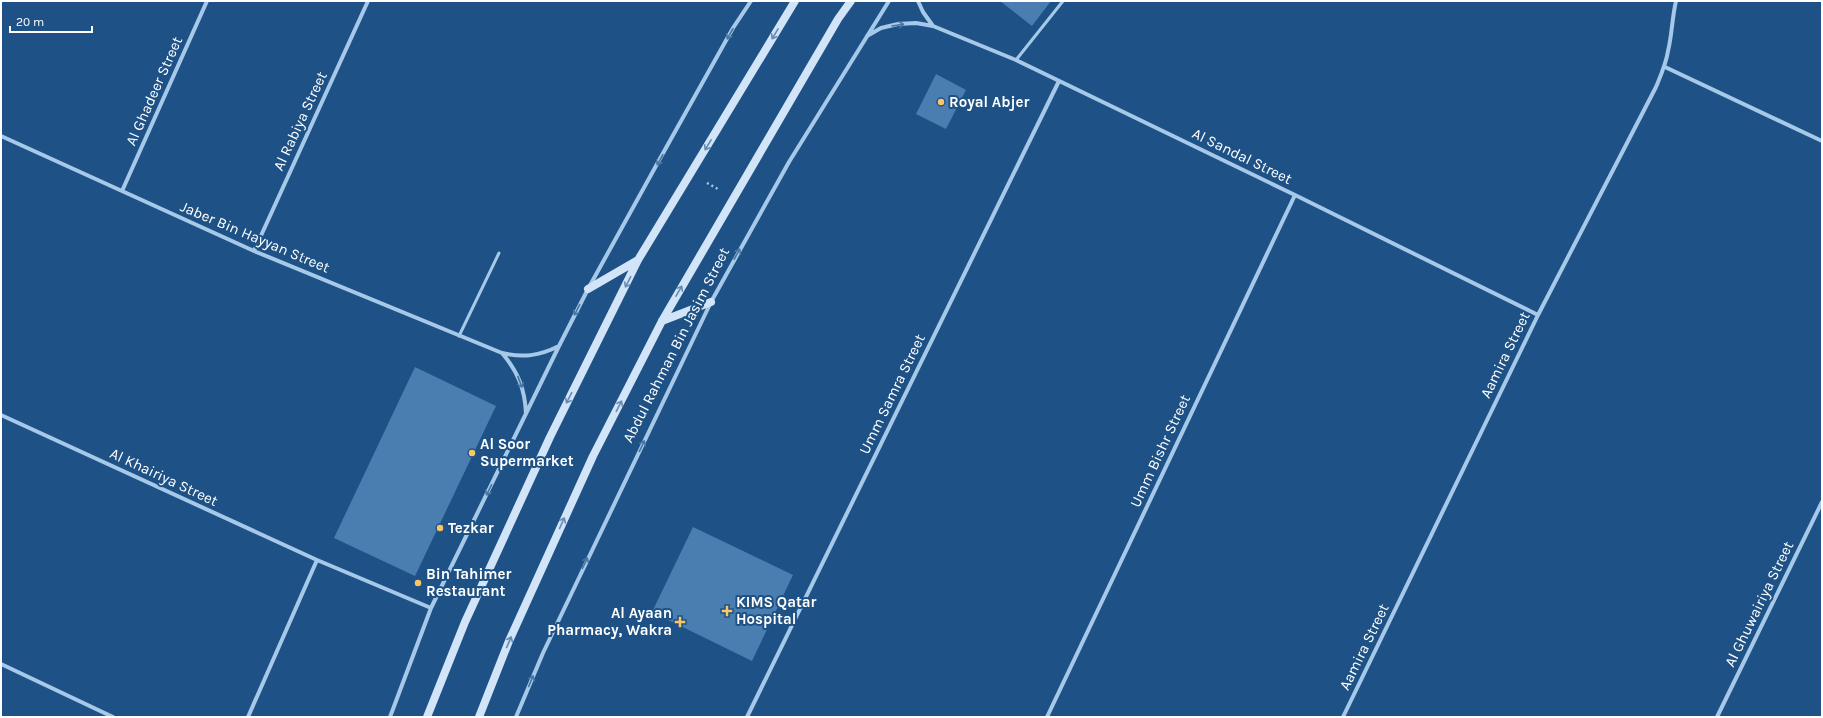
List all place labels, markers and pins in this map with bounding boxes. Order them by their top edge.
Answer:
place label: Royal Abjer [949,93,1029,111]
marker: Royal Abjer [936,97,946,107]
place label: Al Soor Supermarket [480,435,574,470]
marker: Al Soor Supermarket [467,448,477,458]
place label: Tezkar [448,519,494,537]
marker: Tezkar [435,523,445,533]
place label: Bin Tahimer Restaurant [426,565,512,600]
marker: Bin Tahimer Restaurant [413,578,423,588]
place label: KIMS Qatar Hospital [736,593,817,628]
place label: Al Ayaan Pharmacy, Wakra [547,604,672,639]
marker: KIMS Qatar Hospital [721,605,733,617]
marker: Al Ayaan Pharmacy, Wakra [675,617,685,627]

